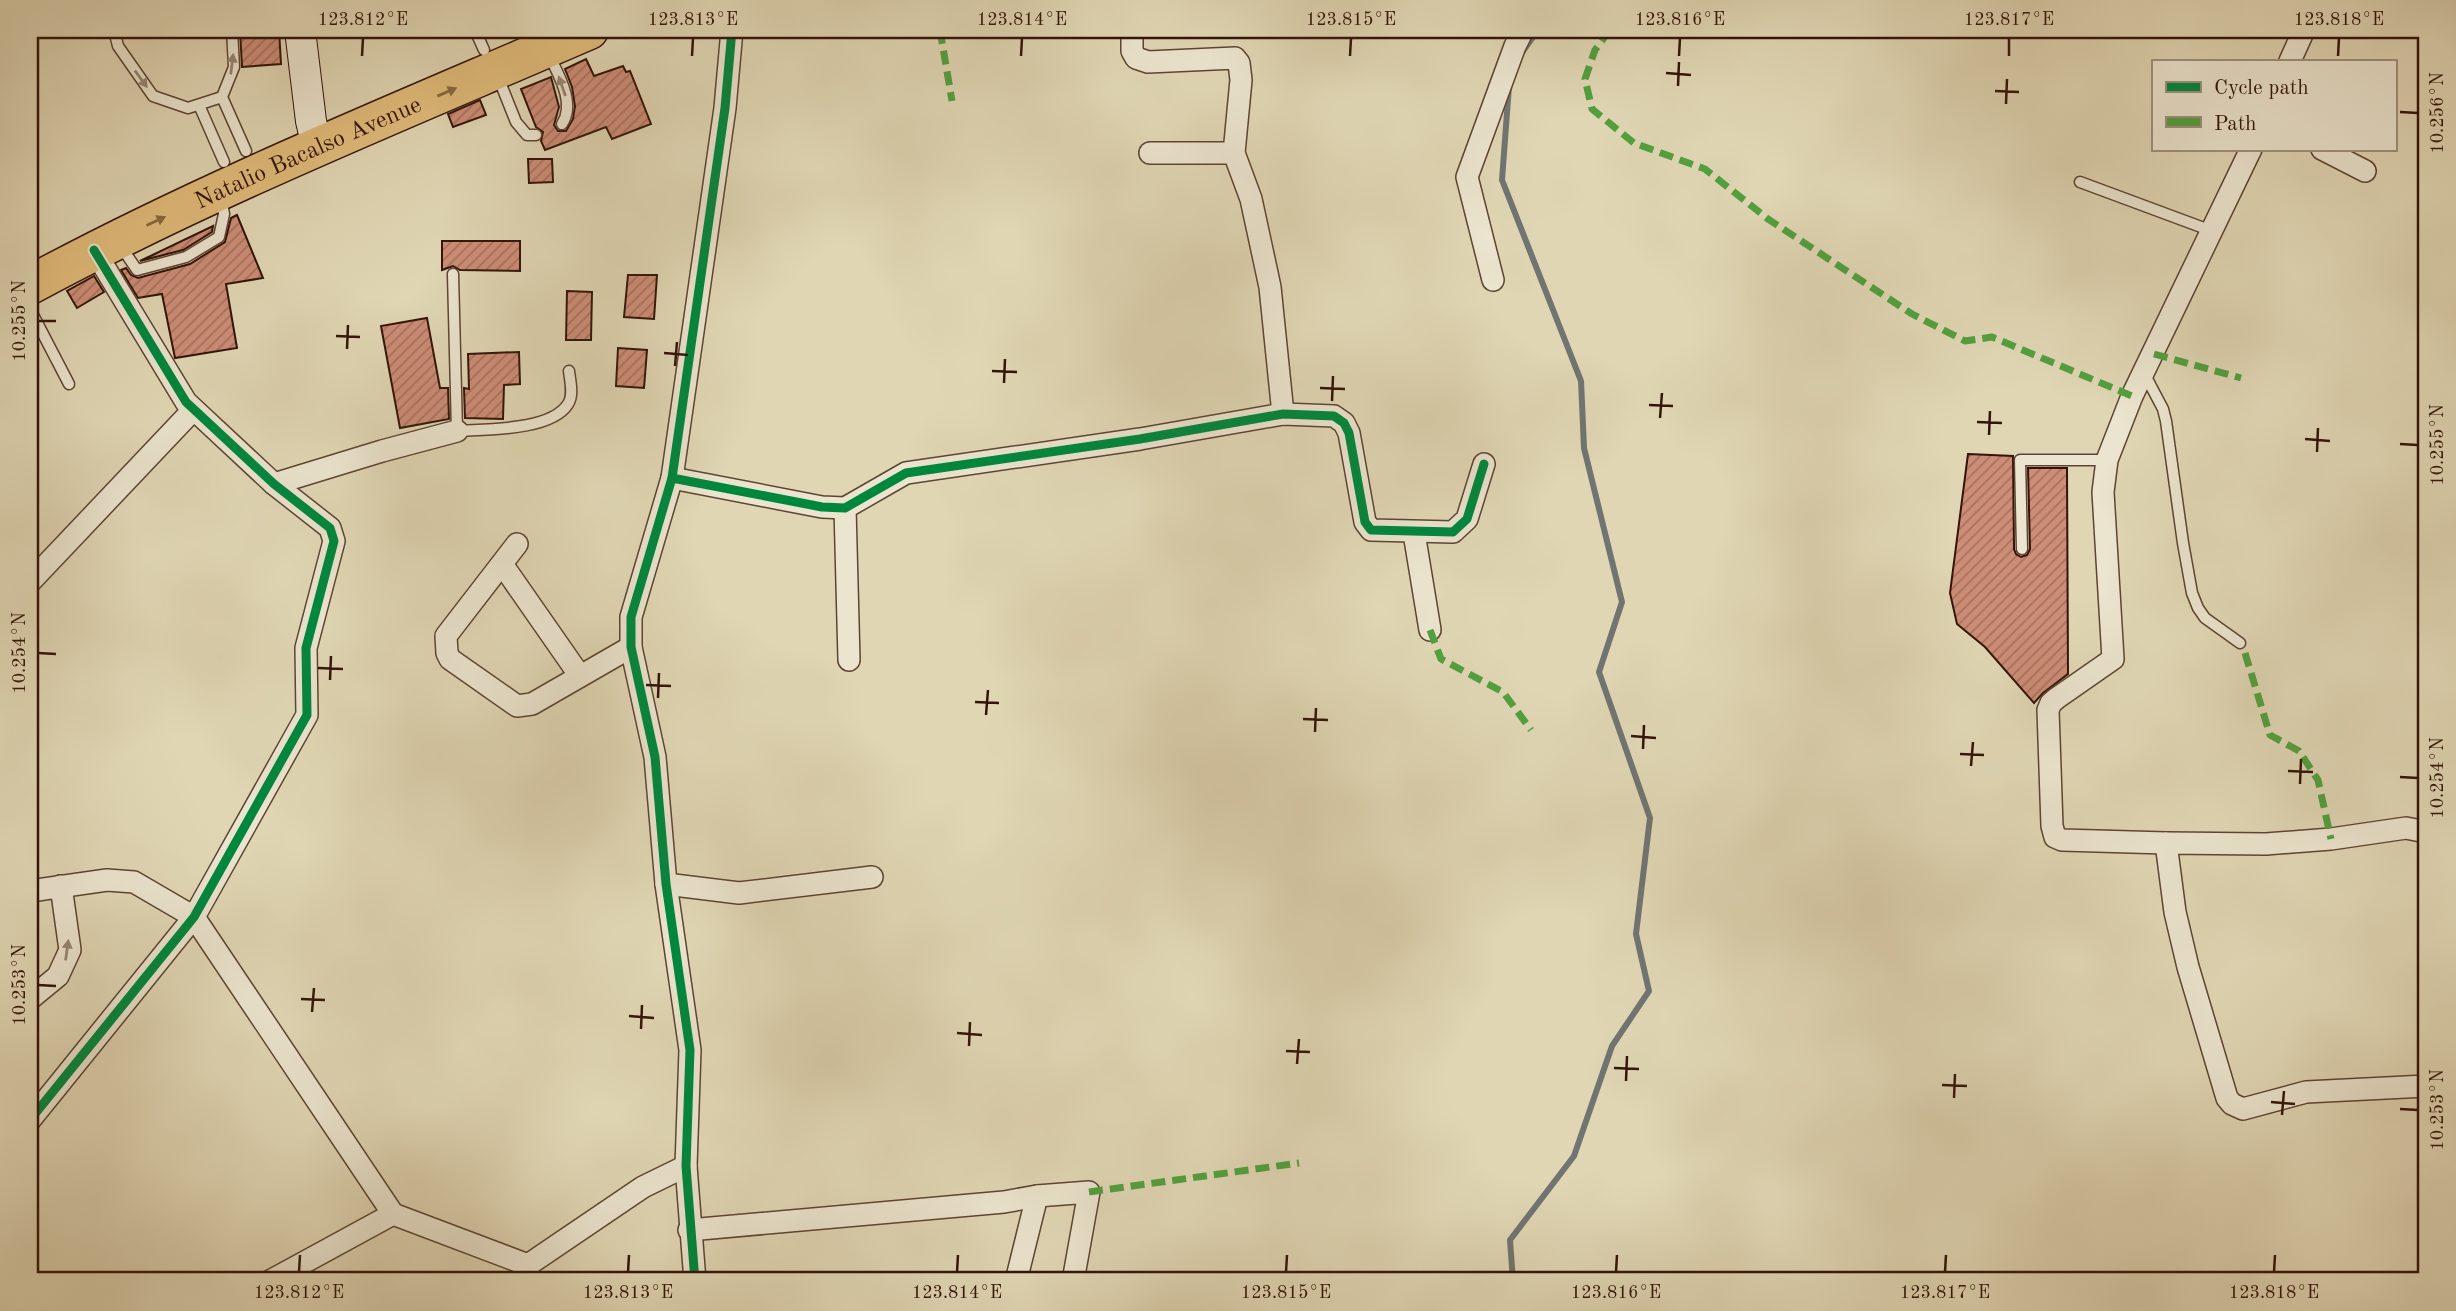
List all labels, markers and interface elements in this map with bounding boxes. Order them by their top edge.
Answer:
text: 123.812°E [318,11,408,29]
text: 123.813°E [648,11,738,29]
text: 123.814°E [977,11,1067,29]
text: 123.815°E [1306,11,1396,29]
text: 123.816°E [1635,11,1725,29]
text: 123.817°E [1964,11,2054,29]
text: 123.818°E [2294,11,2384,29]
one-way arrow [227,53,238,75]
legend [2152,60,2396,150]
one-way arrow [134,70,148,88]
text: 10.256°N [2429,72,2447,154]
one-way arrow [556,75,567,96]
text: Cycle path [2214,78,2309,99]
one-way arrow [437,86,457,98]
street label: Natalio Bacalso Avenue [192,93,425,215]
text: Path [2214,114,2257,135]
one-way arrow [146,216,166,227]
text: 10.255°N [11,280,29,362]
text: 10.255°N [2429,404,2447,486]
text: 10.254°N [11,612,29,694]
text: 10.254°N [2429,737,2447,819]
one-way arrow [61,939,72,961]
text: 10.253°N [11,944,29,1026]
text: 10.253°N [2429,1069,2447,1151]
text: 123.812°E [254,1284,344,1302]
text: 123.813°E [583,1284,673,1302]
text: 123.814°E [912,1284,1002,1302]
text: 123.815°E [1241,1284,1331,1302]
text: 123.816°E [1571,1284,1661,1302]
text: 123.817°E [1900,1284,1990,1302]
text: 123.818°E [2229,1284,2319,1302]

